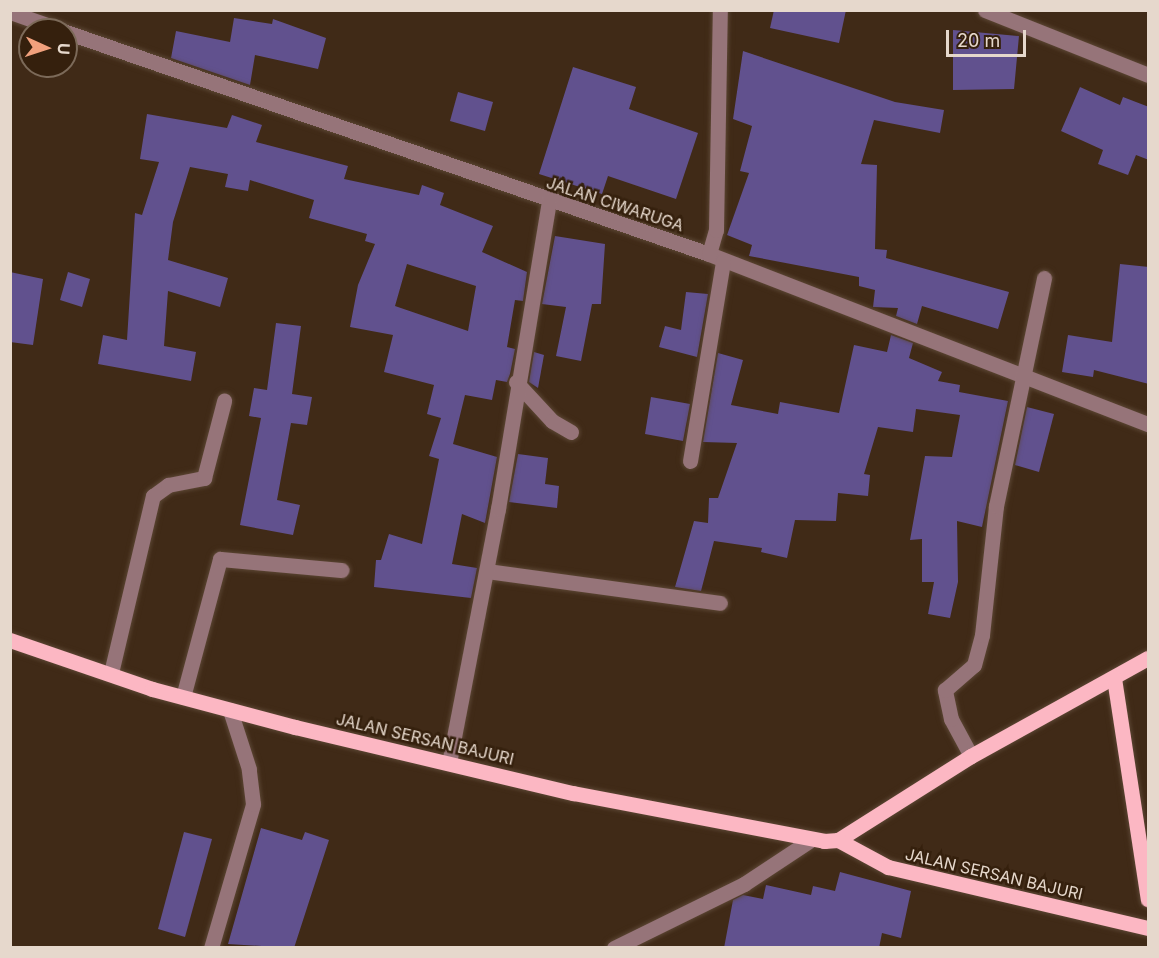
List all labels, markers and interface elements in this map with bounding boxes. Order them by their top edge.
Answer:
north arrow [18,18,78,78]
scale bar [949,18,1028,56]
text: 20 m [957,30,1000,51]
text: U [54,42,74,55]
street label: JALAN CIWARUGA [544,173,686,235]
street label: JALAN SERSAN BAJURI [334,709,516,769]
street label: JALAN SERSAN BAJURI [903,844,1085,904]

